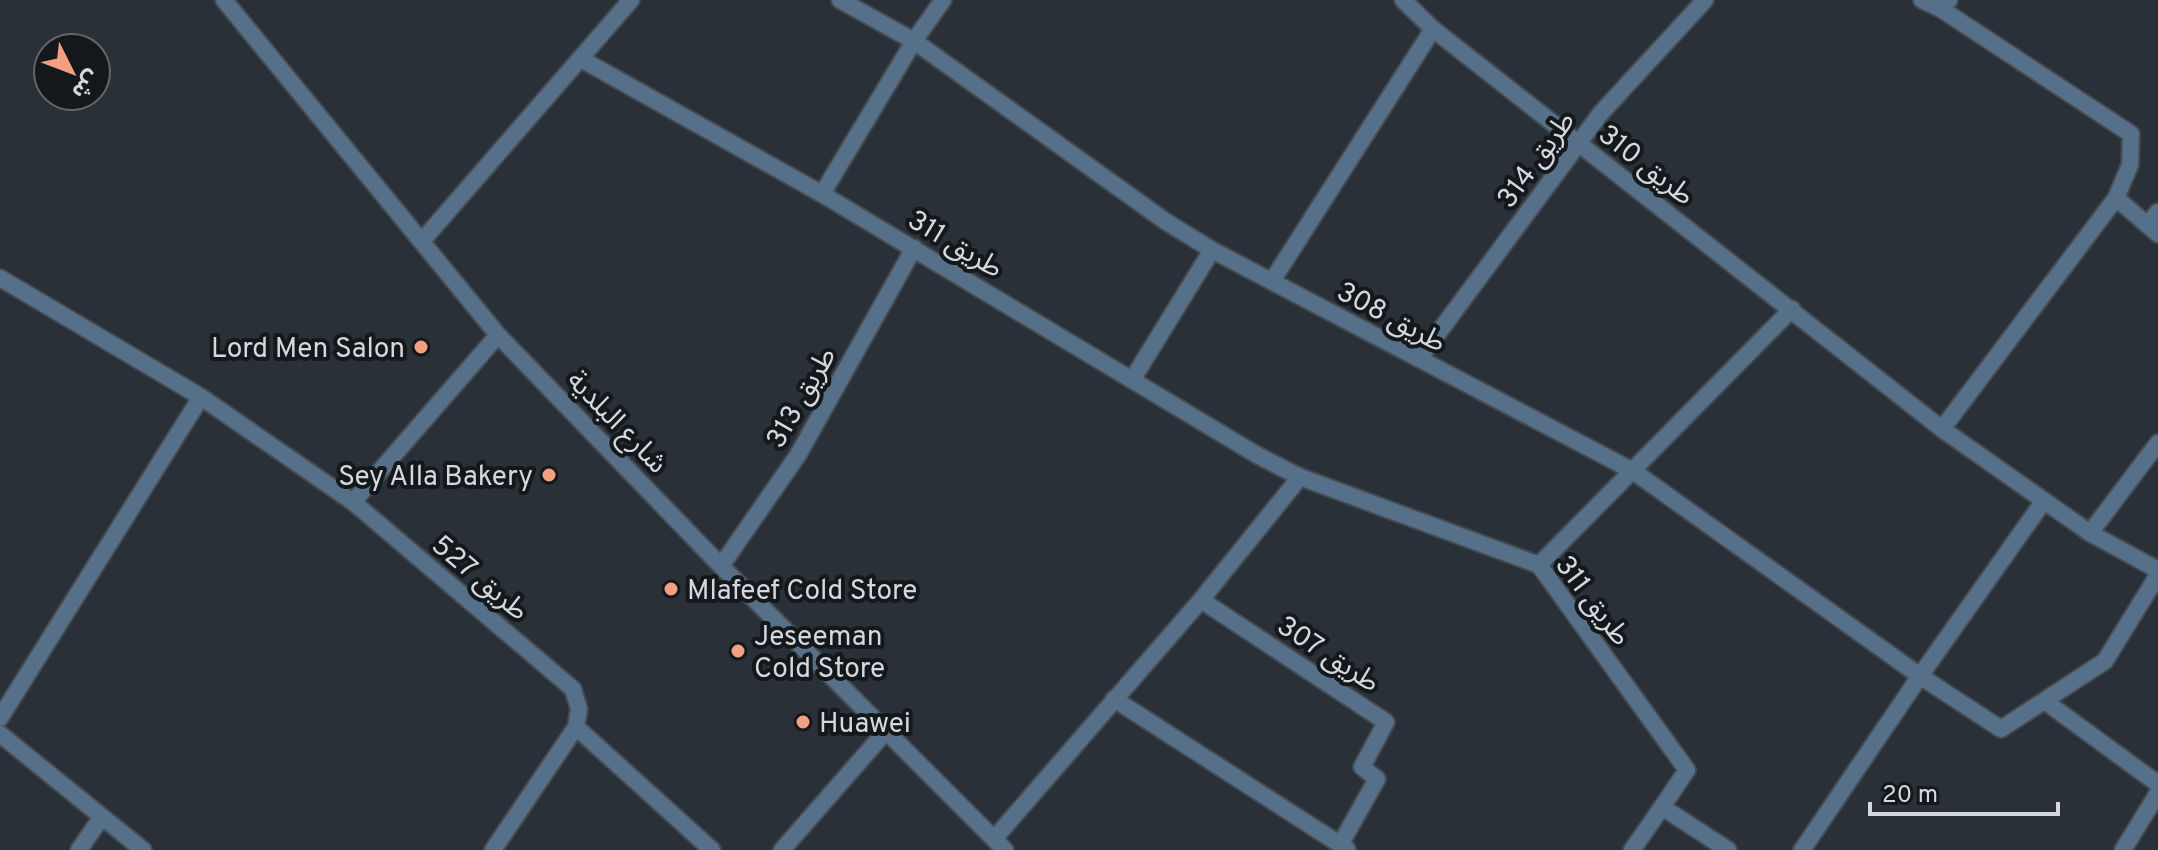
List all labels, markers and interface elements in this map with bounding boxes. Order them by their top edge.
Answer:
north arrow [32,32,112,112]
text: ش [65,63,105,104]
street label: طريق 314 [1490,105,1585,216]
street label: طريق 310 [1590,118,1700,215]
street label: طريق 311 [900,203,1009,288]
street label: طريق 308 [1330,275,1451,362]
place label: Lord Men Salon [211,332,405,368]
marker: Lord Men Salon [412,338,430,356]
street label: طريق 313 [759,341,846,456]
street label: شارع البلدية [558,364,674,482]
place label: Sey Alla Bakery [338,460,533,496]
marker: Sey Alla Bakery [540,466,558,484]
street label: طريق 527 [423,528,535,630]
street label: طريق 311 [1546,549,1637,654]
place label: Mlafeef Cold Store [687,574,917,610]
marker: Mlafeef Cold Store [662,580,680,598]
street label: طريق 307 [1269,609,1385,702]
place label: Jeseeman Cold Store [754,620,885,688]
marker: Jeseeman Cold Store [729,642,747,660]
place label: Huawei [819,707,911,743]
marker: Huawei [794,713,812,731]
scale bar [1870,766,2058,816]
text: 20 m [1882,781,1938,811]

